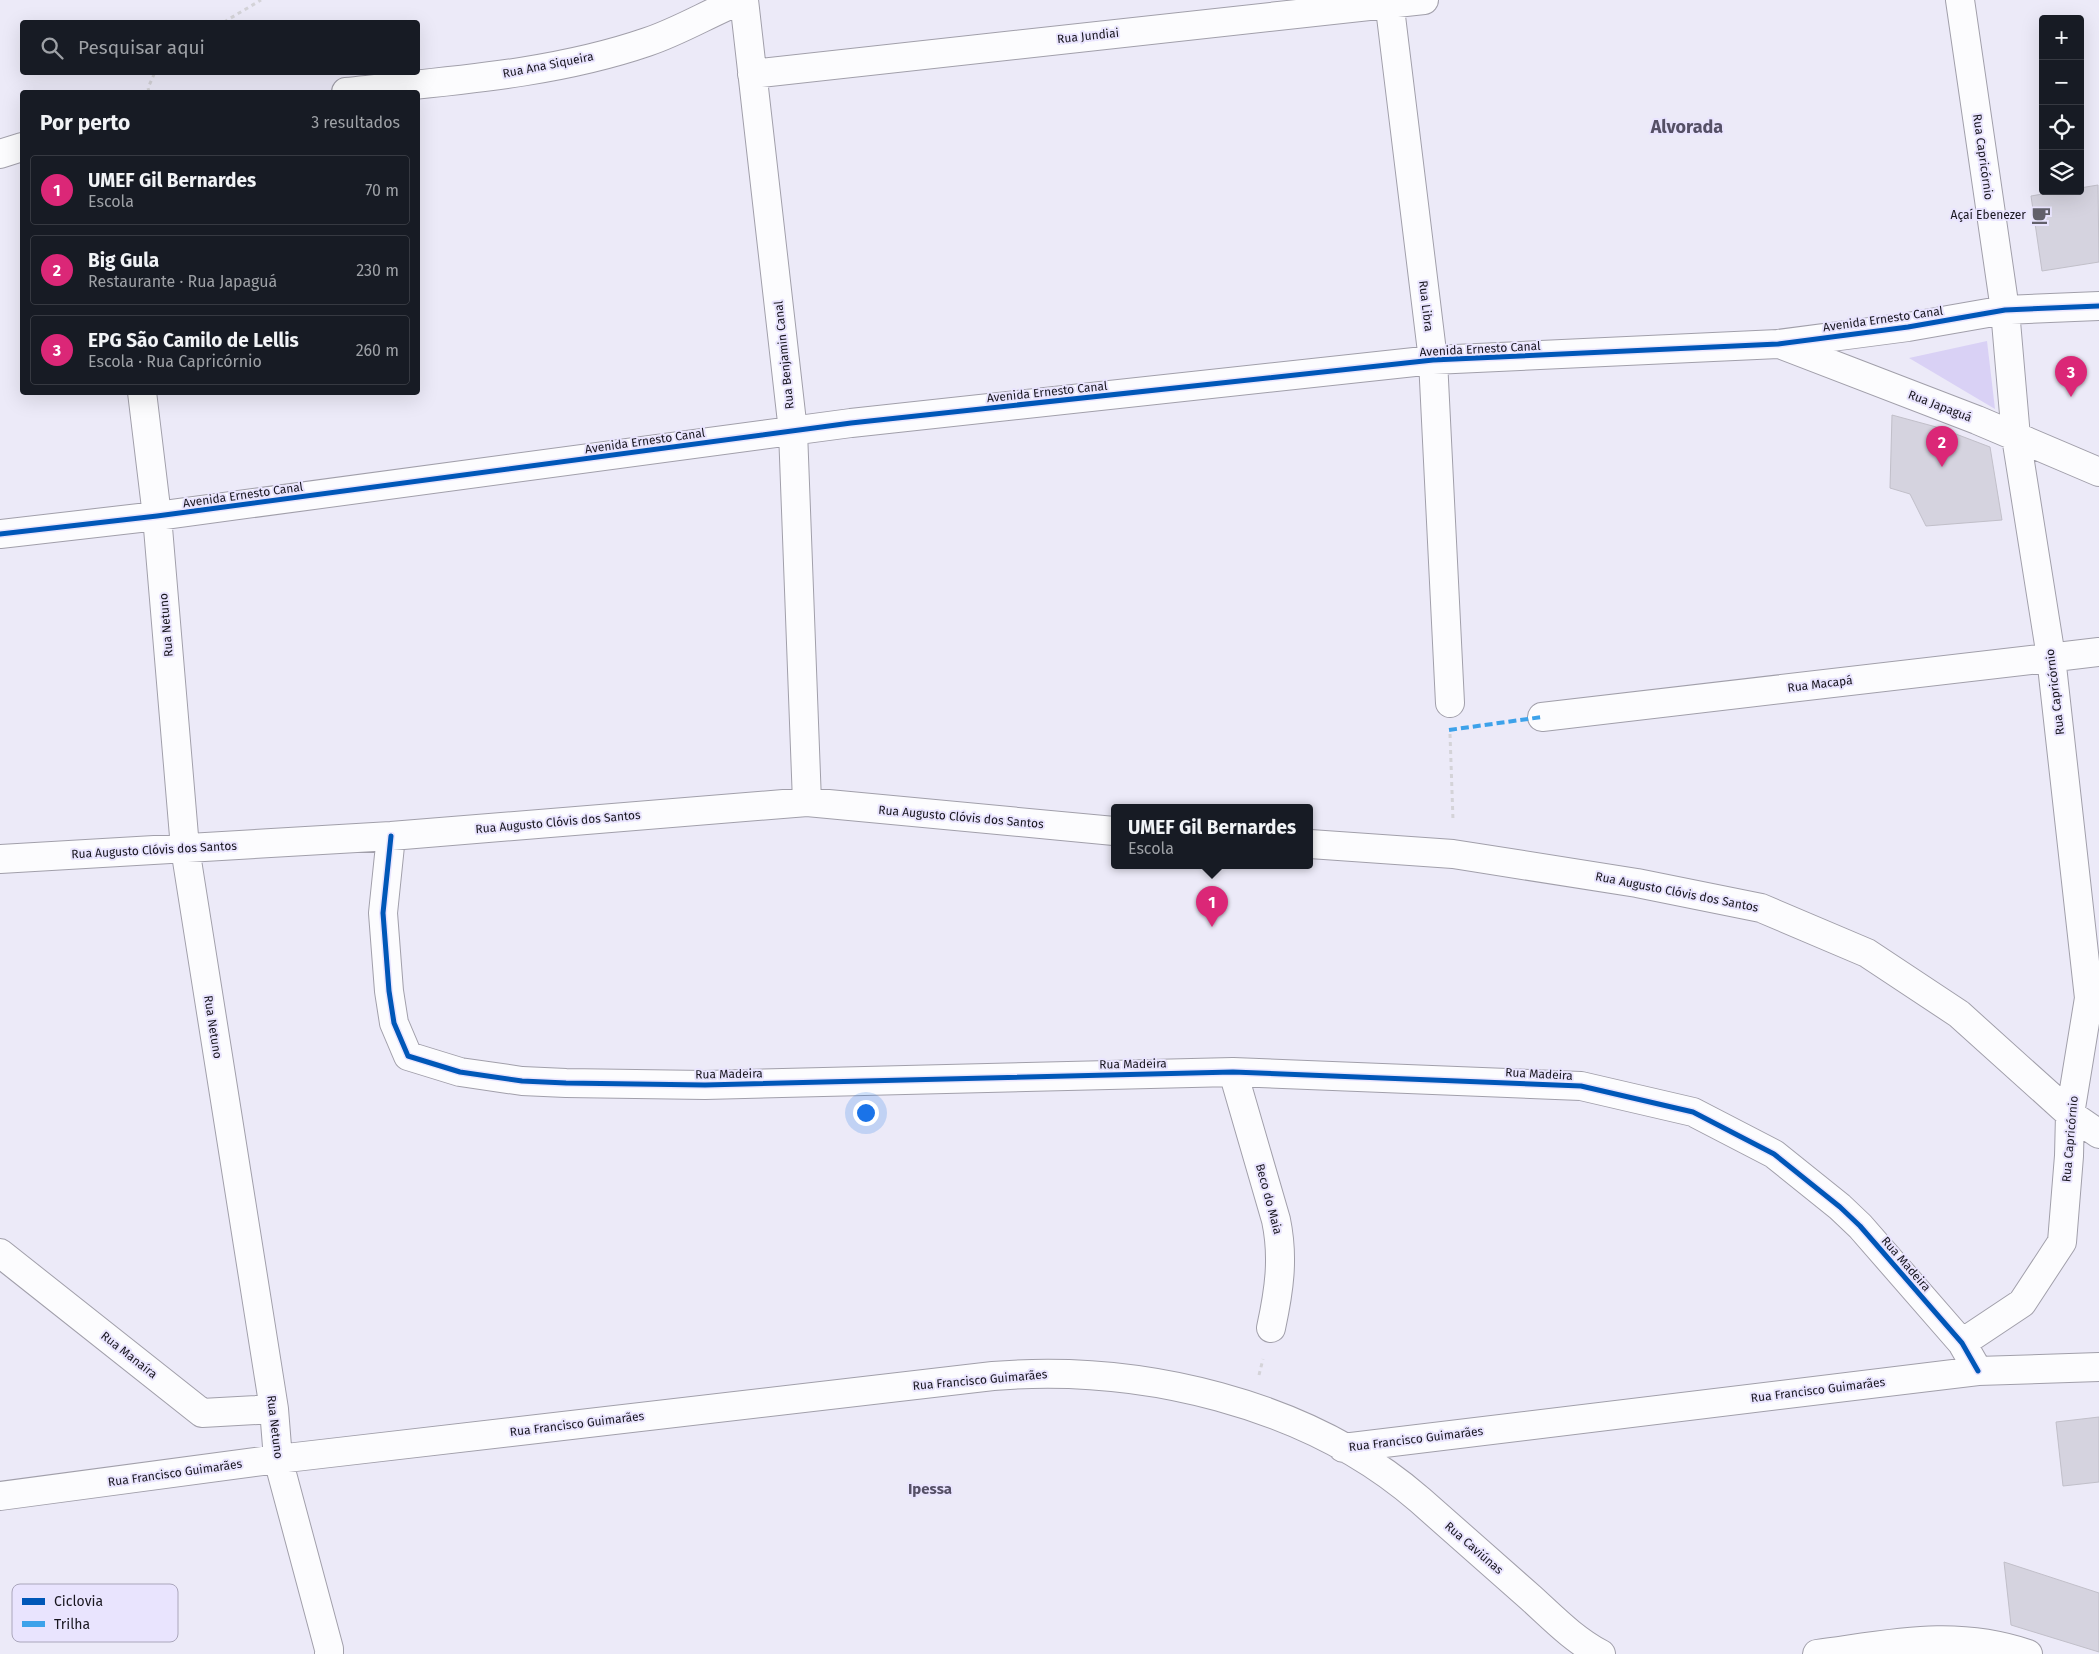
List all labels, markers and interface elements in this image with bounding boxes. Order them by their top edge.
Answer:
map controls [2039,15,2084,195]
button: + [2039,15,2084,60]
search box [20,20,420,75]
street label: Rua Jundiai [1056,26,1120,46]
icon: search [38,34,66,62]
text: Pesquisar aqui [78,36,205,59]
street label: Rua Ana Siqueira [501,49,595,81]
button: − [2039,60,2084,105]
button: locate [2039,105,2084,150]
text: Por perto [40,110,130,136]
text: 3 resultados [311,113,400,132]
street label: Rua Capricórnio [1970,113,1996,201]
district label: Alvorada [1650,116,1723,138]
button: layers [2039,150,2084,195]
text: UMEF Gil Bernardes [88,169,256,192]
text: 1 [53,181,61,200]
text: 70 m [365,181,399,200]
text: Escola [88,192,134,211]
cafe icon: Açaí Ebenezer [2030,204,2052,226]
place label: Açaí Ebenezer [1951,208,2026,222]
text: Big Gula [88,249,159,272]
text: 2 [53,261,61,280]
text: 230 m [356,261,399,280]
text: Restaurante · Rua Japaguá [88,272,277,291]
street label: Rua Libra [1416,280,1436,332]
street label: Rua Benjamin Canal [771,300,797,410]
street label: Avenida Ernesto Canal [1822,304,1944,334]
text: EPG São Camilo de Lellis [88,329,299,352]
street label: Avenida Ernesto Canal [1419,339,1541,359]
text: 3 [53,341,61,360]
text: 260 m [356,341,399,360]
text: Escola · Rua Capricórnio [88,352,262,371]
pin: 3 [2055,356,2087,397]
street label: Avenida Ernesto Canal [986,379,1108,405]
street label: Rua Japaguá [1906,387,1974,425]
street label: Avenida Ernesto Canal [584,426,706,456]
pin: 2 [1926,426,1958,467]
street label: Avenida Ernesto Canal [182,480,304,510]
street label: Rua Netuno [156,592,176,658]
street label: Rua Capricórnio [2043,648,2067,736]
street label: Rua Macapá [1787,673,1853,695]
street label: Rua Augusto Clóvis dos Santos [878,803,1045,831]
popup [1111,804,1313,869]
street label: Rua Augusto Clóvis dos Santos [475,808,642,836]
text: UMEF Gil Bernardes [1128,816,1296,839]
street label: Rua Augusto Clóvis dos Santos [71,839,238,861]
text: Escola [1128,839,1174,858]
street label: Rua Augusto Clóvis dos Santos [1594,869,1760,915]
pin: 1 [1196,886,1228,927]
street label: Rua Netuno [201,994,225,1060]
street label: Rua Madeira [1099,1056,1167,1072]
street label: Rua Madeira [1505,1065,1573,1083]
street label: Rua Madeira [695,1066,763,1082]
street label: Rua Capricórnio [2059,1095,2081,1183]
your location [853,1100,879,1126]
street label: Beco do Maia [1253,1162,1285,1236]
street label: Rua Madeira [1879,1234,1933,1294]
street label: Rua Manaíra [98,1329,160,1381]
street label: Rua Francisco Guimarães [912,1367,1048,1393]
street label: Rua Francisco Guimarães [1750,1375,1886,1405]
street label: Rua Netuno [264,1394,286,1460]
street label: Rua Francisco Guimarães [509,1409,645,1439]
street label: Rua Francisco Guimarães [1348,1424,1484,1454]
street label: Rua Francisco Guimarães [107,1457,243,1489]
district label: Ipessa [908,1480,952,1498]
street label: Rua Caviúnas [1442,1519,1506,1577]
legend [12,1584,178,1642]
text: Ciclovia [54,1593,103,1610]
text: Trilha [54,1616,90,1633]

